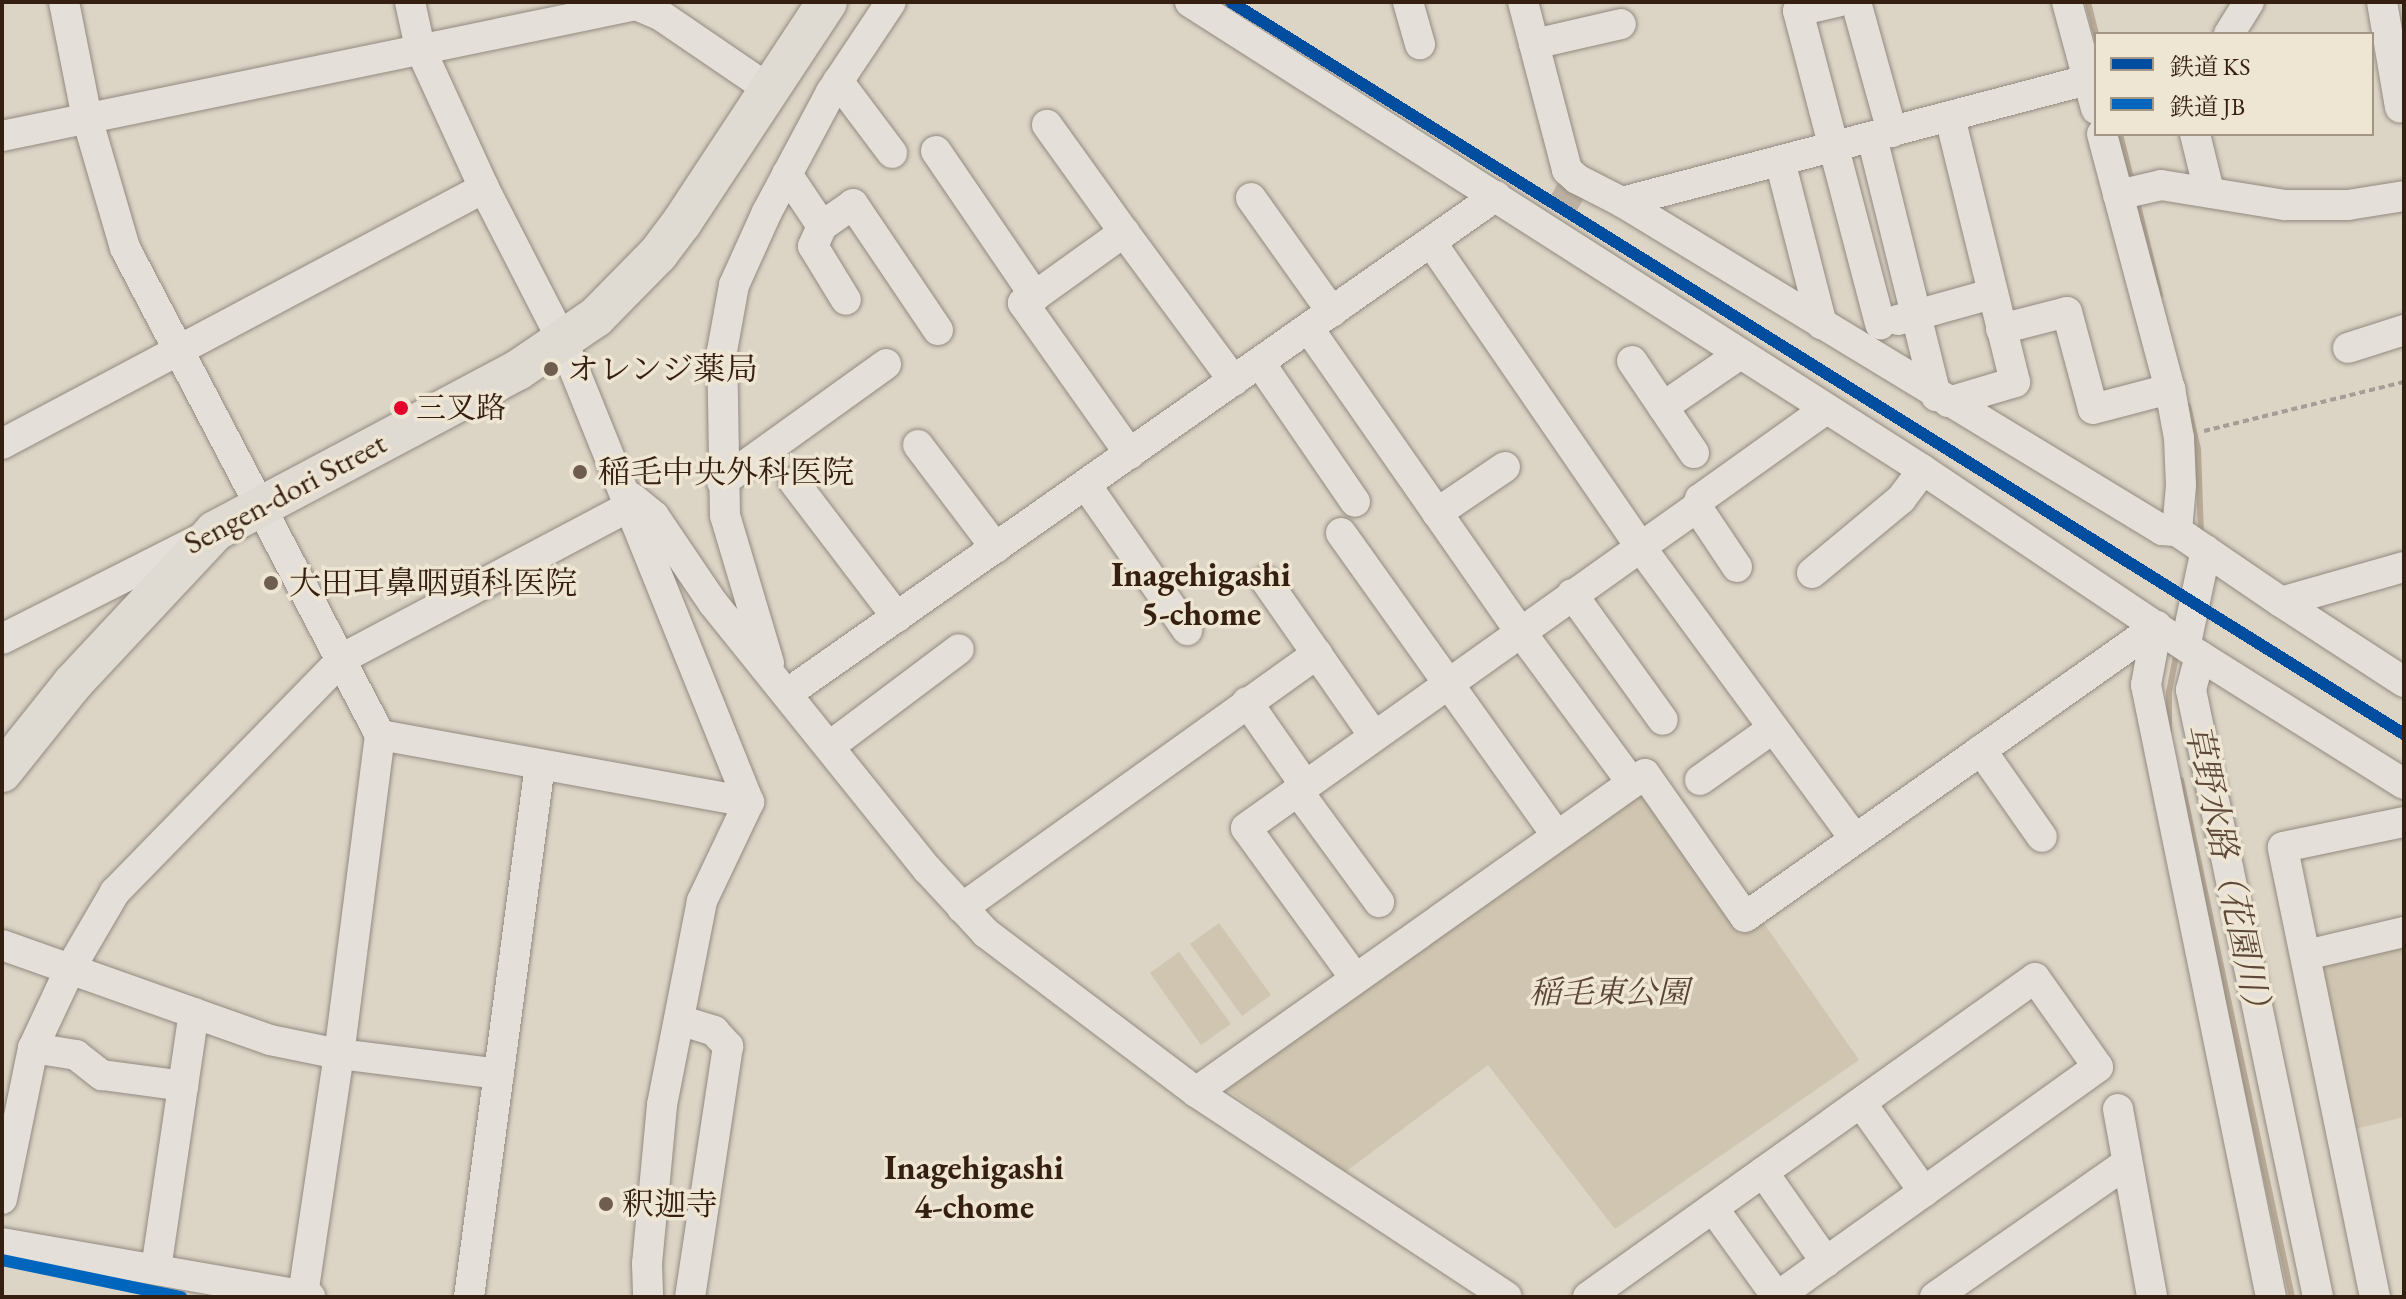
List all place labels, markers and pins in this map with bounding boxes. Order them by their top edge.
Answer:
place label: オレンジ薬局 [567,350,759,388]
marker: オレンジ薬局 [542,360,560,378]
place label: 三叉路 [416,390,506,426]
marker: 三叉路 [393,400,409,416]
place label: 稲毛中央外科医院 [598,453,854,491]
marker: 稲毛中央外科医院 [569,461,591,483]
place label: 大田耳鼻咽頭科医院 [289,564,577,602]
marker: 大田耳鼻咽頭科医院 [260,572,282,594]
place label: 釈迦寺 [622,1185,718,1223]
marker: 釈迦寺 [597,1195,615,1213]

